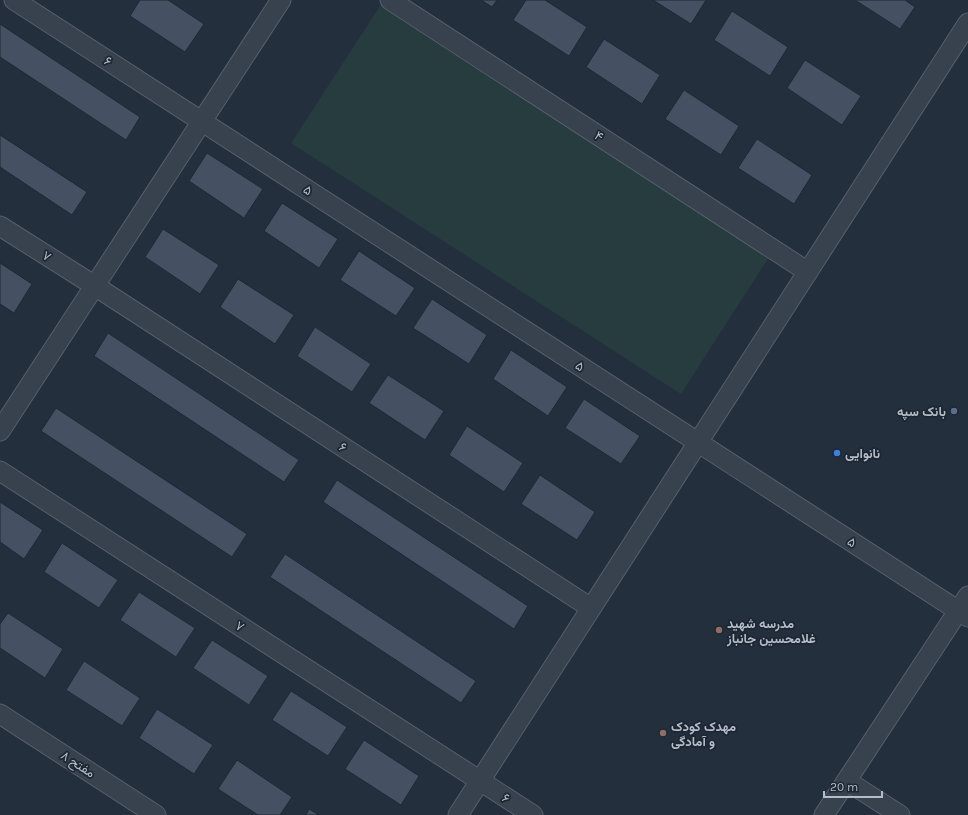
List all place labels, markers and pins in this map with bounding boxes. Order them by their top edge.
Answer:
place label: بانک سپه [897,404,946,421]
marker: بانک سپه [949,406,959,416]
place label: نانوایی [845,446,880,462]
marker: نانوایی [832,448,842,458]
place label: مدرسه شهید غلامحسین جانباز [726,616,816,647]
marker: مدرسه شهید غلامحسین جانباز [714,625,724,635]
place label: مهدک کودک و آمادگی [671,719,736,750]
marker: مهدک کودک و آمادگی [658,728,668,738]

